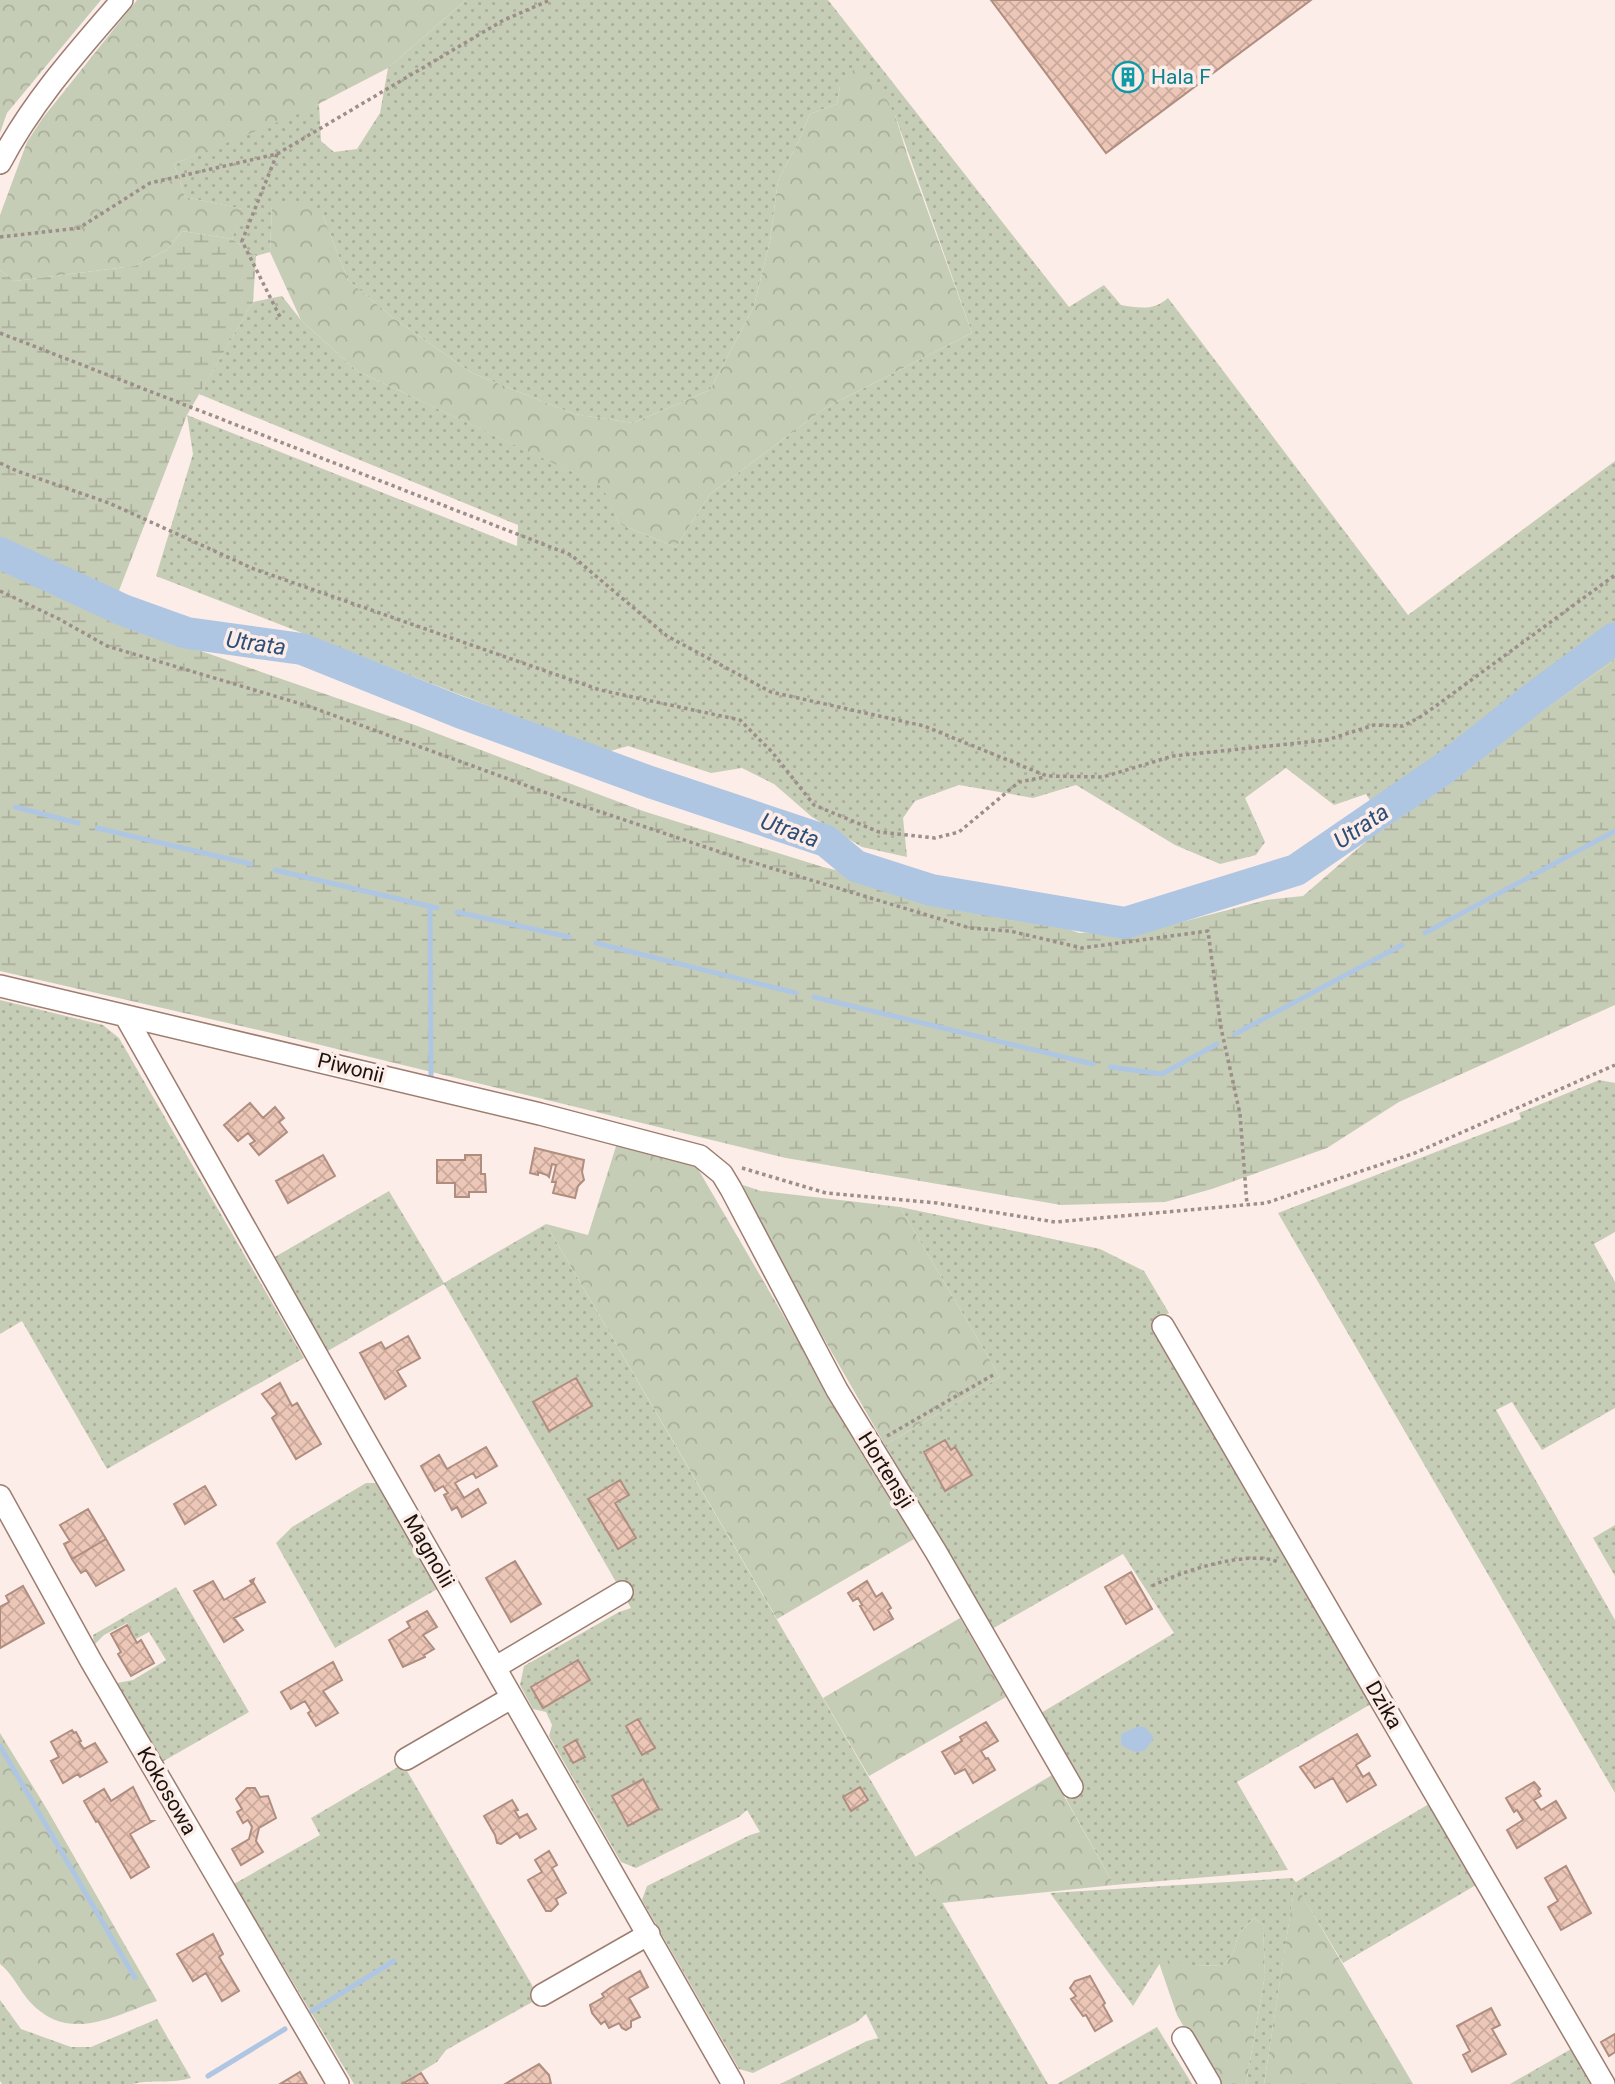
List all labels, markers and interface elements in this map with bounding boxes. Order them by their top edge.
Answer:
building icon: Hala F [1111,60,1145,94]
place label: Hala F [1151,65,1211,89]
water label: Utrata [224,626,288,661]
water label: Utrata [1329,798,1394,855]
water label: Utrata [757,807,823,853]
street label: Piwonii [315,1048,387,1088]
street label: Hortensji [853,1428,919,1512]
street label: Magnolii [398,1510,460,1592]
street label: Dzika [1361,1677,1407,1733]
street label: Kokosowa [132,1743,202,1839]

